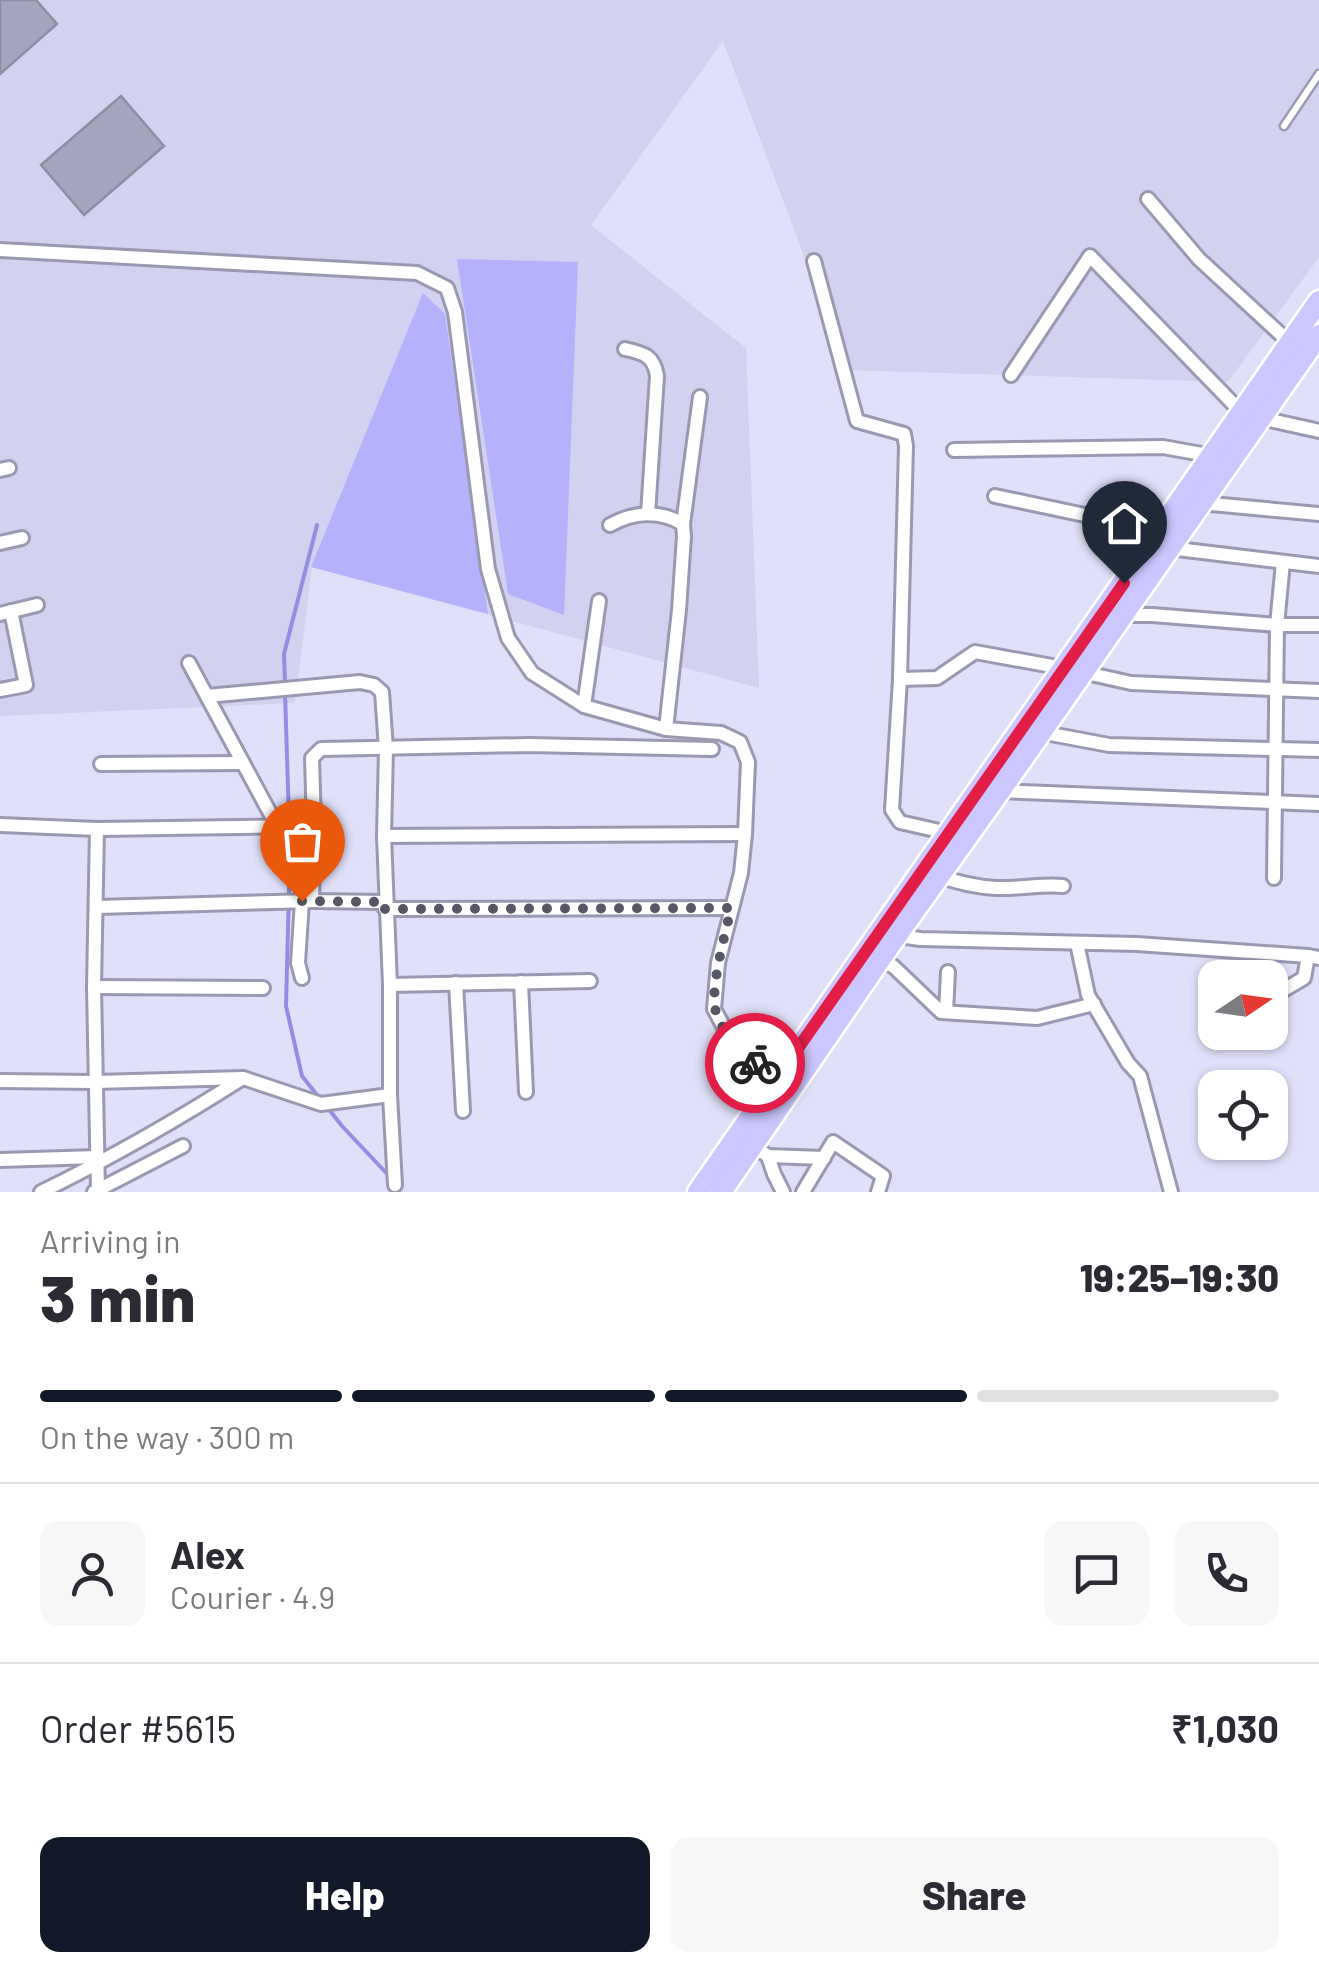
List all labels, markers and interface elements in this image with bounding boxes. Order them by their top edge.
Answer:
pin [1082,481,1167,584]
icon: home [1097,496,1152,551]
pin [260,799,345,902]
icon: bag [275,814,330,869]
north arrow [1198,960,1288,1050]
map controls [1198,960,1288,1160]
courier [705,1013,805,1113]
icon: bike [728,1036,783,1091]
button: locate [1198,1070,1288,1160]
text: Arriving in [40,1221,180,1259]
text: 19:25–19:30 [1080,1254,1279,1300]
text: 3 min [40,1257,195,1335]
text: On the way · 300 m [40,1417,294,1455]
button: person [40,1521,145,1626]
button: chat [1044,1521,1149,1626]
button: phone [1174,1521,1279,1626]
text: Alex [170,1531,245,1577]
text: Courier · 4.9 [170,1577,335,1615]
text: Order #5615 [40,1705,236,1751]
text: ₹1,030 [1171,1705,1279,1751]
button: Help [40,1837,650,1952]
button: Share [670,1837,1279,1952]

